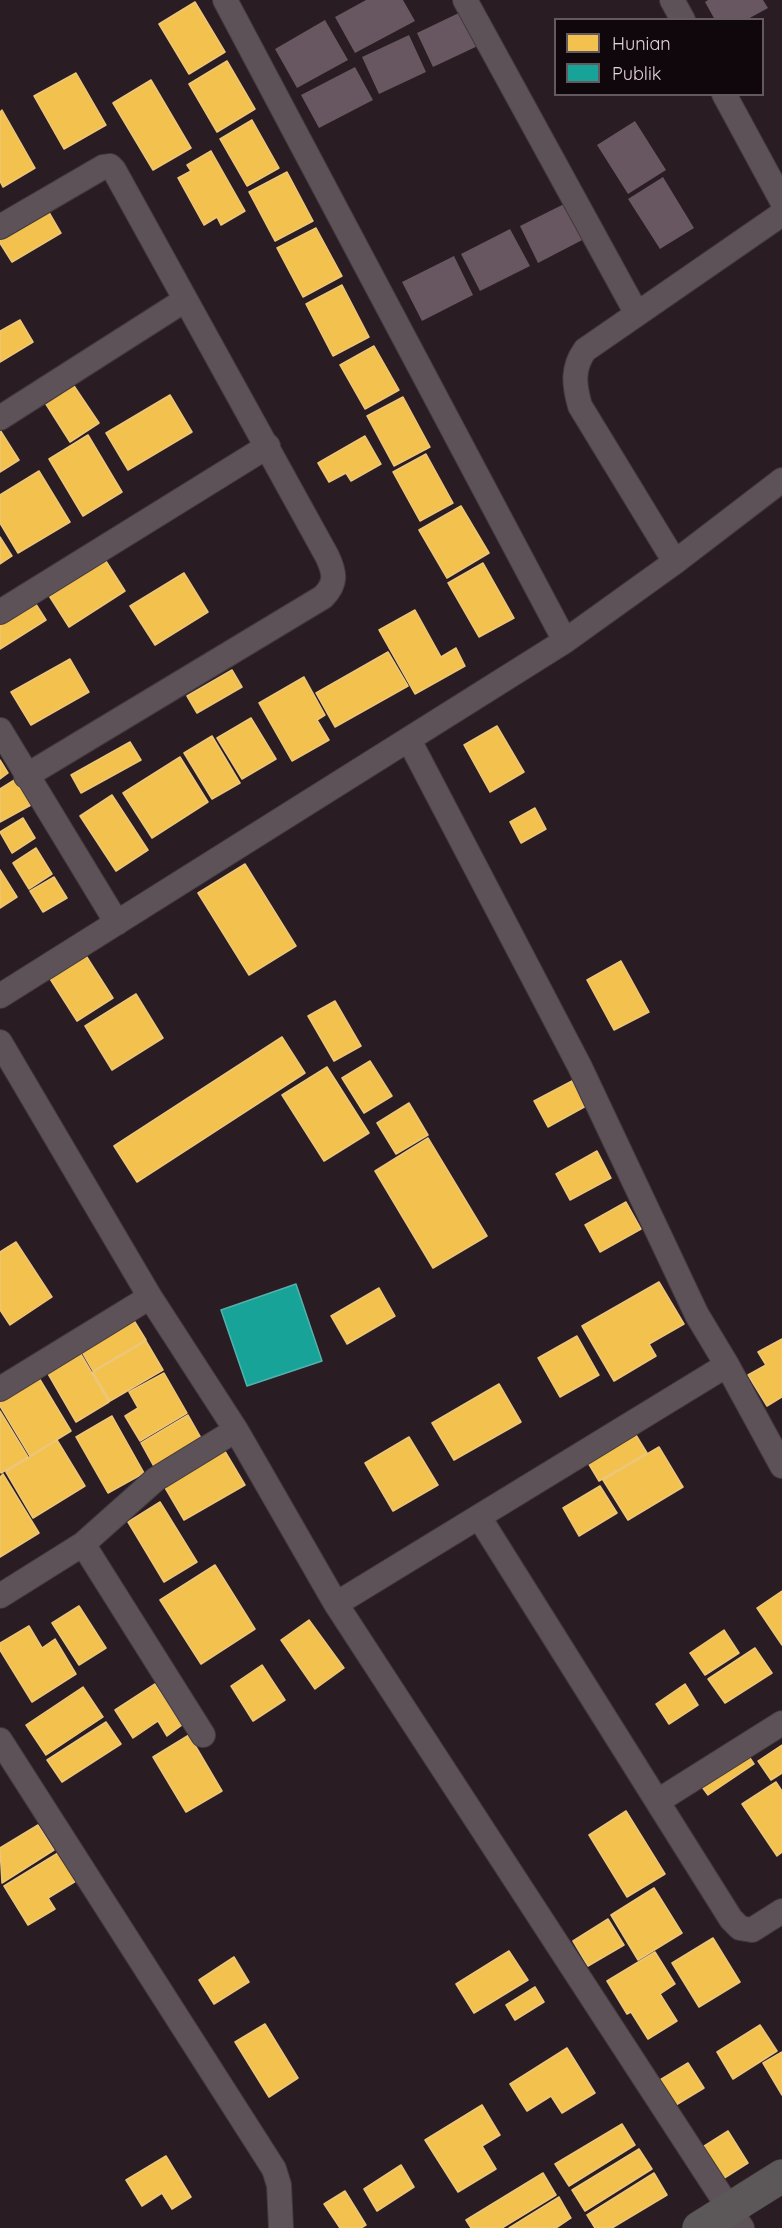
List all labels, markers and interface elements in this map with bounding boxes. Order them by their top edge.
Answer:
legend [554,18,764,96]
text: Hunian [612,32,671,55]
text: Publik [612,62,661,85]

